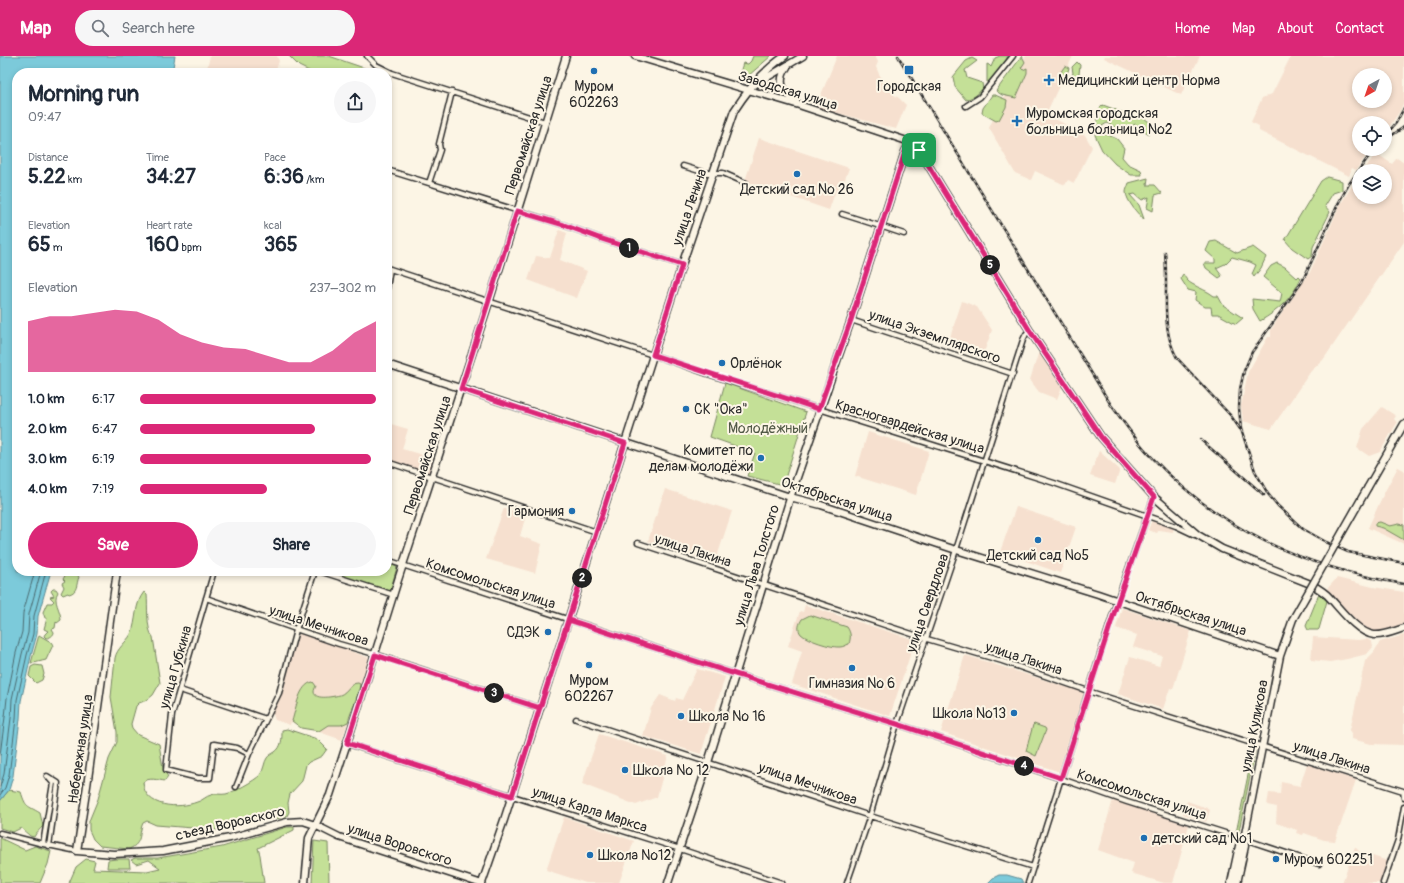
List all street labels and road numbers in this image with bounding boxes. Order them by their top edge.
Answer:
street label: Заводская улица [736,67,840,114]
street label: Первомайская улица [501,74,556,197]
street label: улица Ленина [668,167,711,249]
street label: улица Экземплярского [866,306,1003,367]
street label: Первомайская улица [400,394,455,517]
street label: Красногвардейская улица [833,396,986,457]
street label: Октябрьская улица [779,473,895,526]
street label: улица Льва Толстого [730,502,783,629]
street label: улица Лакина [651,530,733,571]
street label: улица Свердлова [902,551,952,656]
street label: Комсомольская улица [424,554,558,612]
street label: Октябрьская улица [1133,587,1249,640]
street label: улица Мечникова [266,601,371,650]
street label: улица Губкина [155,624,195,712]
street label: улица Лакина [982,638,1064,679]
street label: улица Куликова [1237,678,1272,775]
street label: Набережная улица [64,693,97,805]
street label: улица Лакина [1290,737,1372,778]
street label: улица Мечникова [755,758,859,808]
street label: Комсомольская улица [1075,765,1209,823]
street label: улица Карла Маркса [529,783,650,836]
street label: съезд Воровского [174,803,287,844]
street label: улица Воровского [345,819,455,869]

